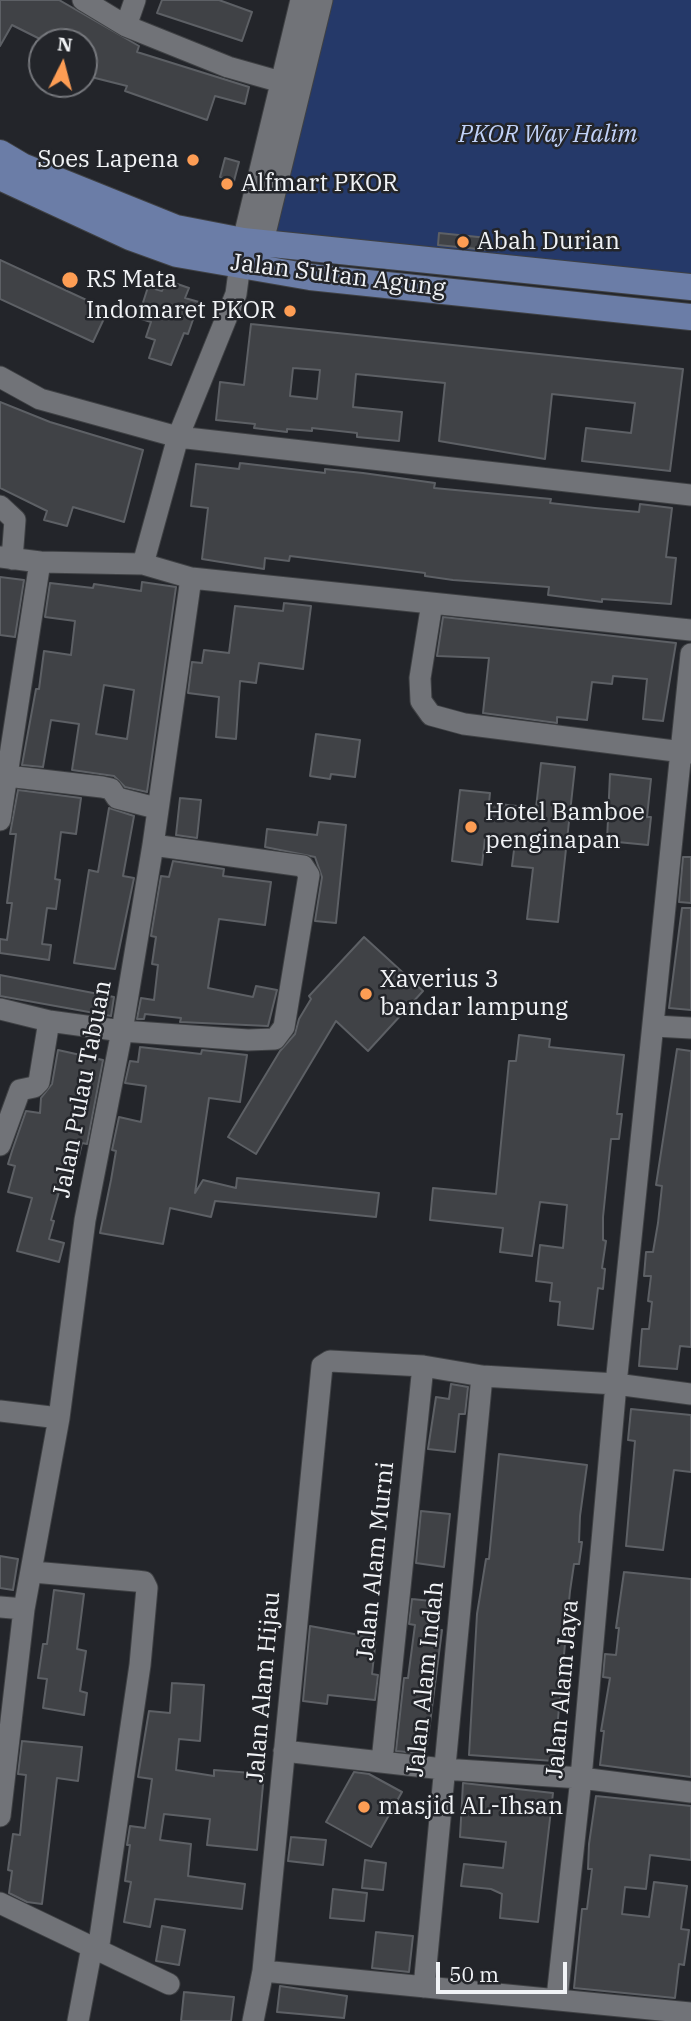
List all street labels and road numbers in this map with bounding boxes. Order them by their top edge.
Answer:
street label: Jalan Sultan Agung [229,249,447,303]
street label: Jalan Pulau Tabuan [48,978,118,1200]
street label: Jalan Alam Murni [351,1460,401,1662]
street label: Jalan Alam Indah [401,1580,451,1778]
street label: Jalan Alam Hijau [241,1590,287,1784]
street label: Jalan Alam Jaya [541,1598,585,1780]

